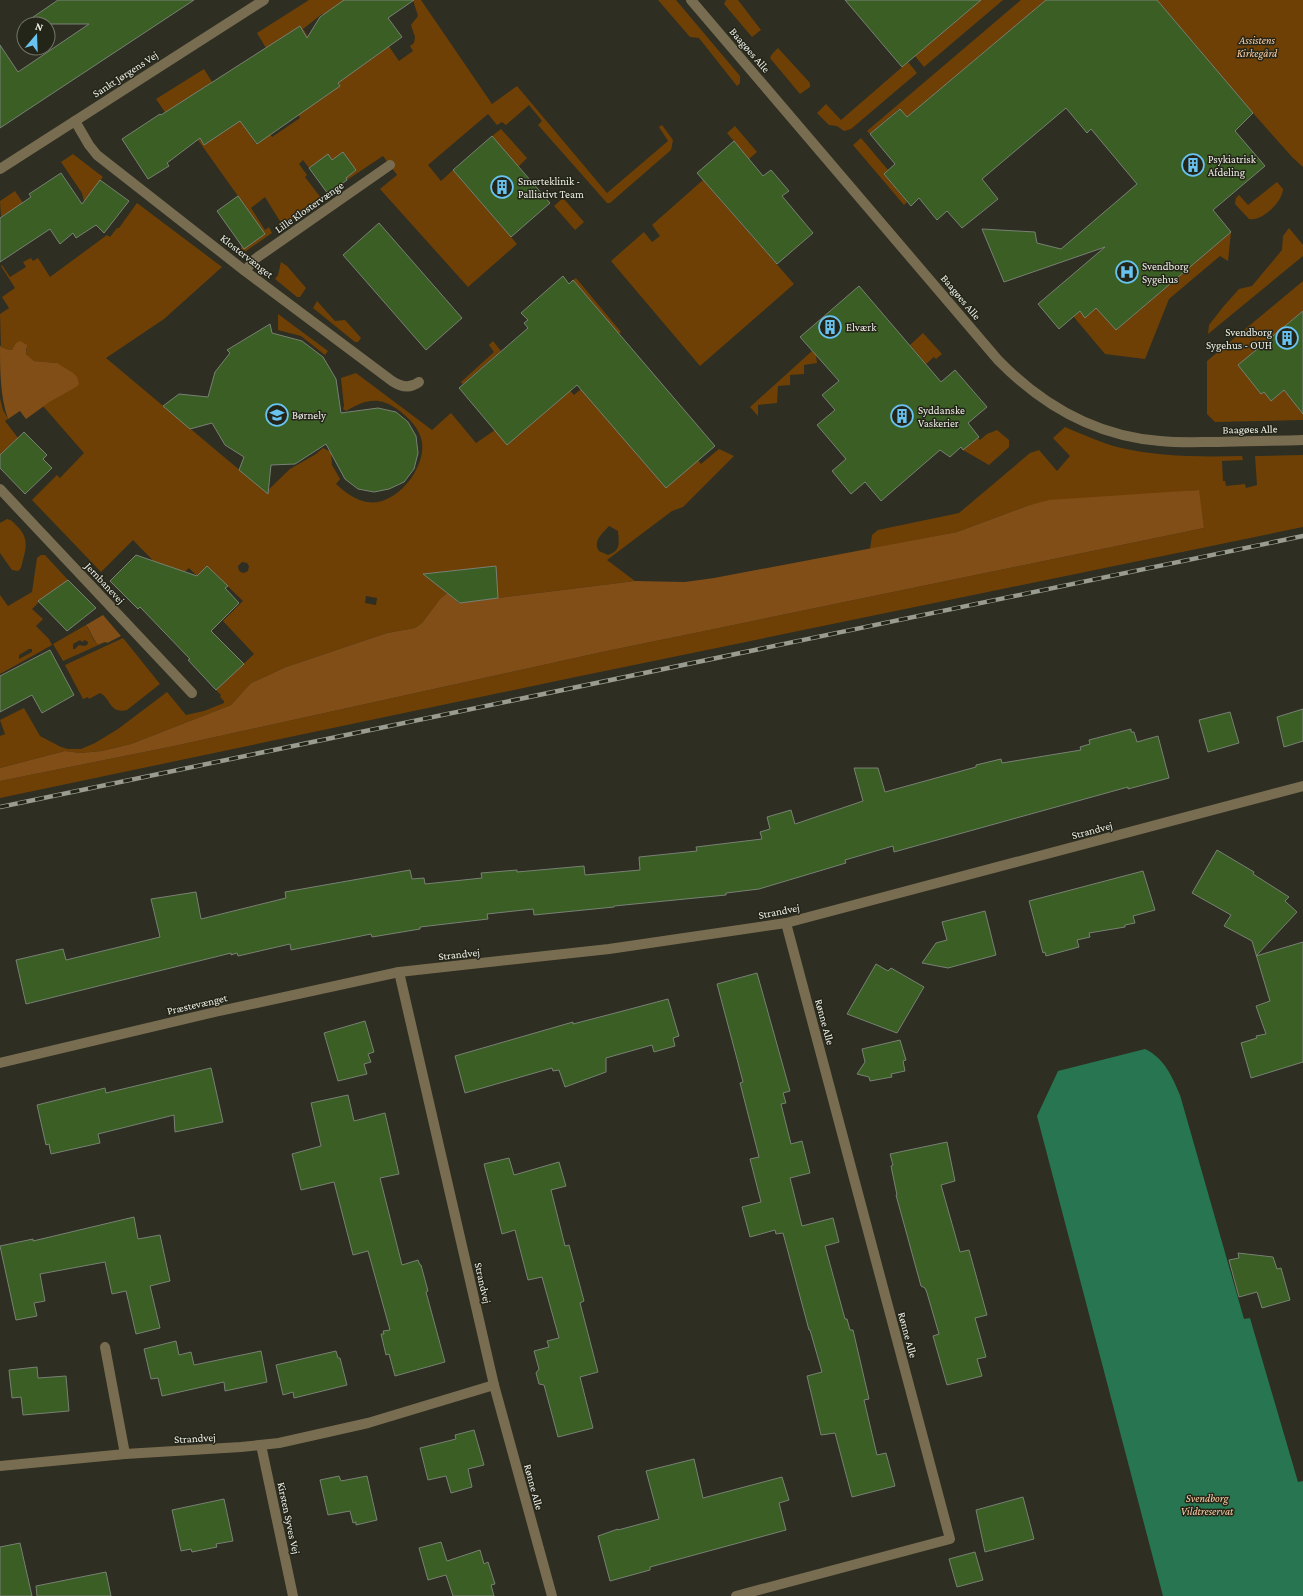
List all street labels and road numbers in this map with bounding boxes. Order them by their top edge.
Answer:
street label: Baagøes Alle [727,25,773,75]
street label: Sankt Jørgens Vej [90,48,161,100]
street label: Lille Klostervænge [272,179,346,236]
street label: Klostervænget [218,232,276,281]
street label: Baagøes Alle [938,272,983,323]
street label: Baagøes Alle [1222,423,1278,436]
street label: Jernbanevej [81,559,127,607]
street label: Strandvej [1070,819,1114,842]
street label: Strandvej [757,901,801,922]
street label: Strandvej [438,946,481,963]
street label: Præstevænget [166,991,229,1018]
street label: Rønne Alle [813,998,837,1046]
street label: Strandvej [471,1261,494,1305]
street label: Rønne Alle [896,1311,920,1359]
street label: Strandvej [174,1431,217,1446]
street label: Rønne Alle [522,1463,546,1511]
street label: Kirsten Syves Vej [275,1481,303,1556]

